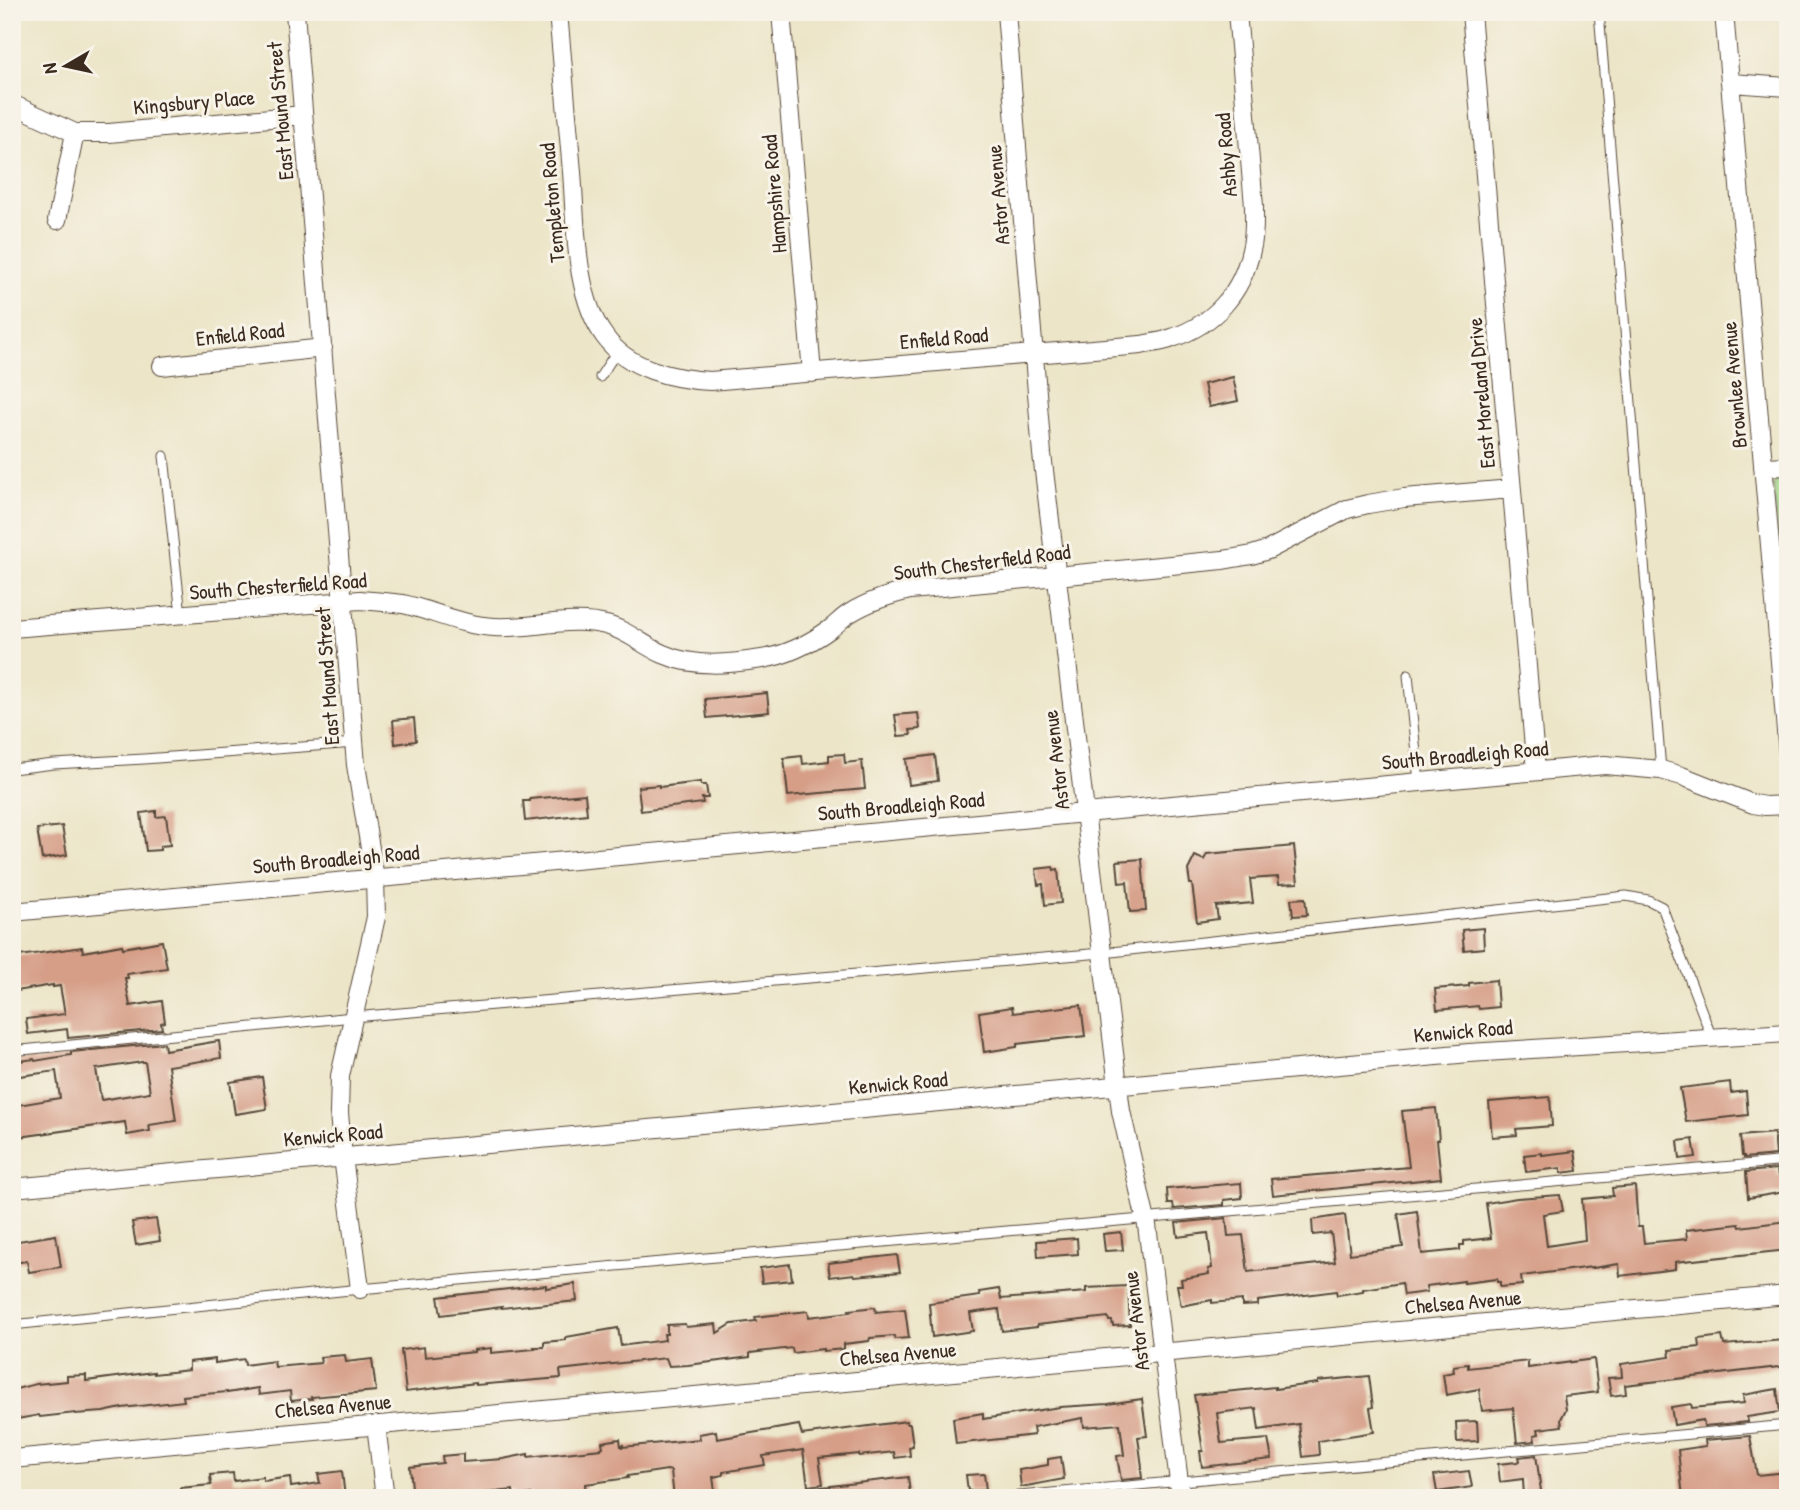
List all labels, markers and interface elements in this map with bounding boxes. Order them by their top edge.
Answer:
north arrow [32,32,102,102]
street label: East Mound Street [259,40,300,181]
text: N [36,62,63,76]
street label: Kingsbury Place [132,82,256,122]
street label: Ashby Road [1208,112,1244,198]
street label: Hampshire Road [754,134,794,254]
street label: Templeton Road [532,142,572,264]
street label: Astor Avenue [979,144,1017,246]
street label: Enfield Road [194,315,286,353]
street label: East Moreland Drive [1460,317,1502,469]
street label: Enfield Road [899,320,989,356]
street label: Brownlee Avenue [1714,321,1754,449]
street label: South Chesterfield Road [892,537,1072,587]
street label: South Chesterfield Road [188,565,368,607]
street label: East Mound Street [308,605,346,746]
street label: Astor Avenue [1036,709,1076,811]
street label: South Broadleigh Road [1381,733,1549,777]
street label: South Broadleigh Road [817,784,985,828]
street label: South Broadleigh Road [252,837,420,881]
street label: Kenwick Road [1412,1012,1514,1050]
street label: Kenwick Road [847,1064,949,1102]
street label: Kenwick Road [282,1116,384,1154]
street label: Astor Avenue [1116,1270,1156,1372]
street label: Chelsea Avenue [1403,1282,1523,1322]
street label: Chelsea Avenue [838,1334,958,1374]
street label: Chelsea Avenue [273,1386,393,1426]

